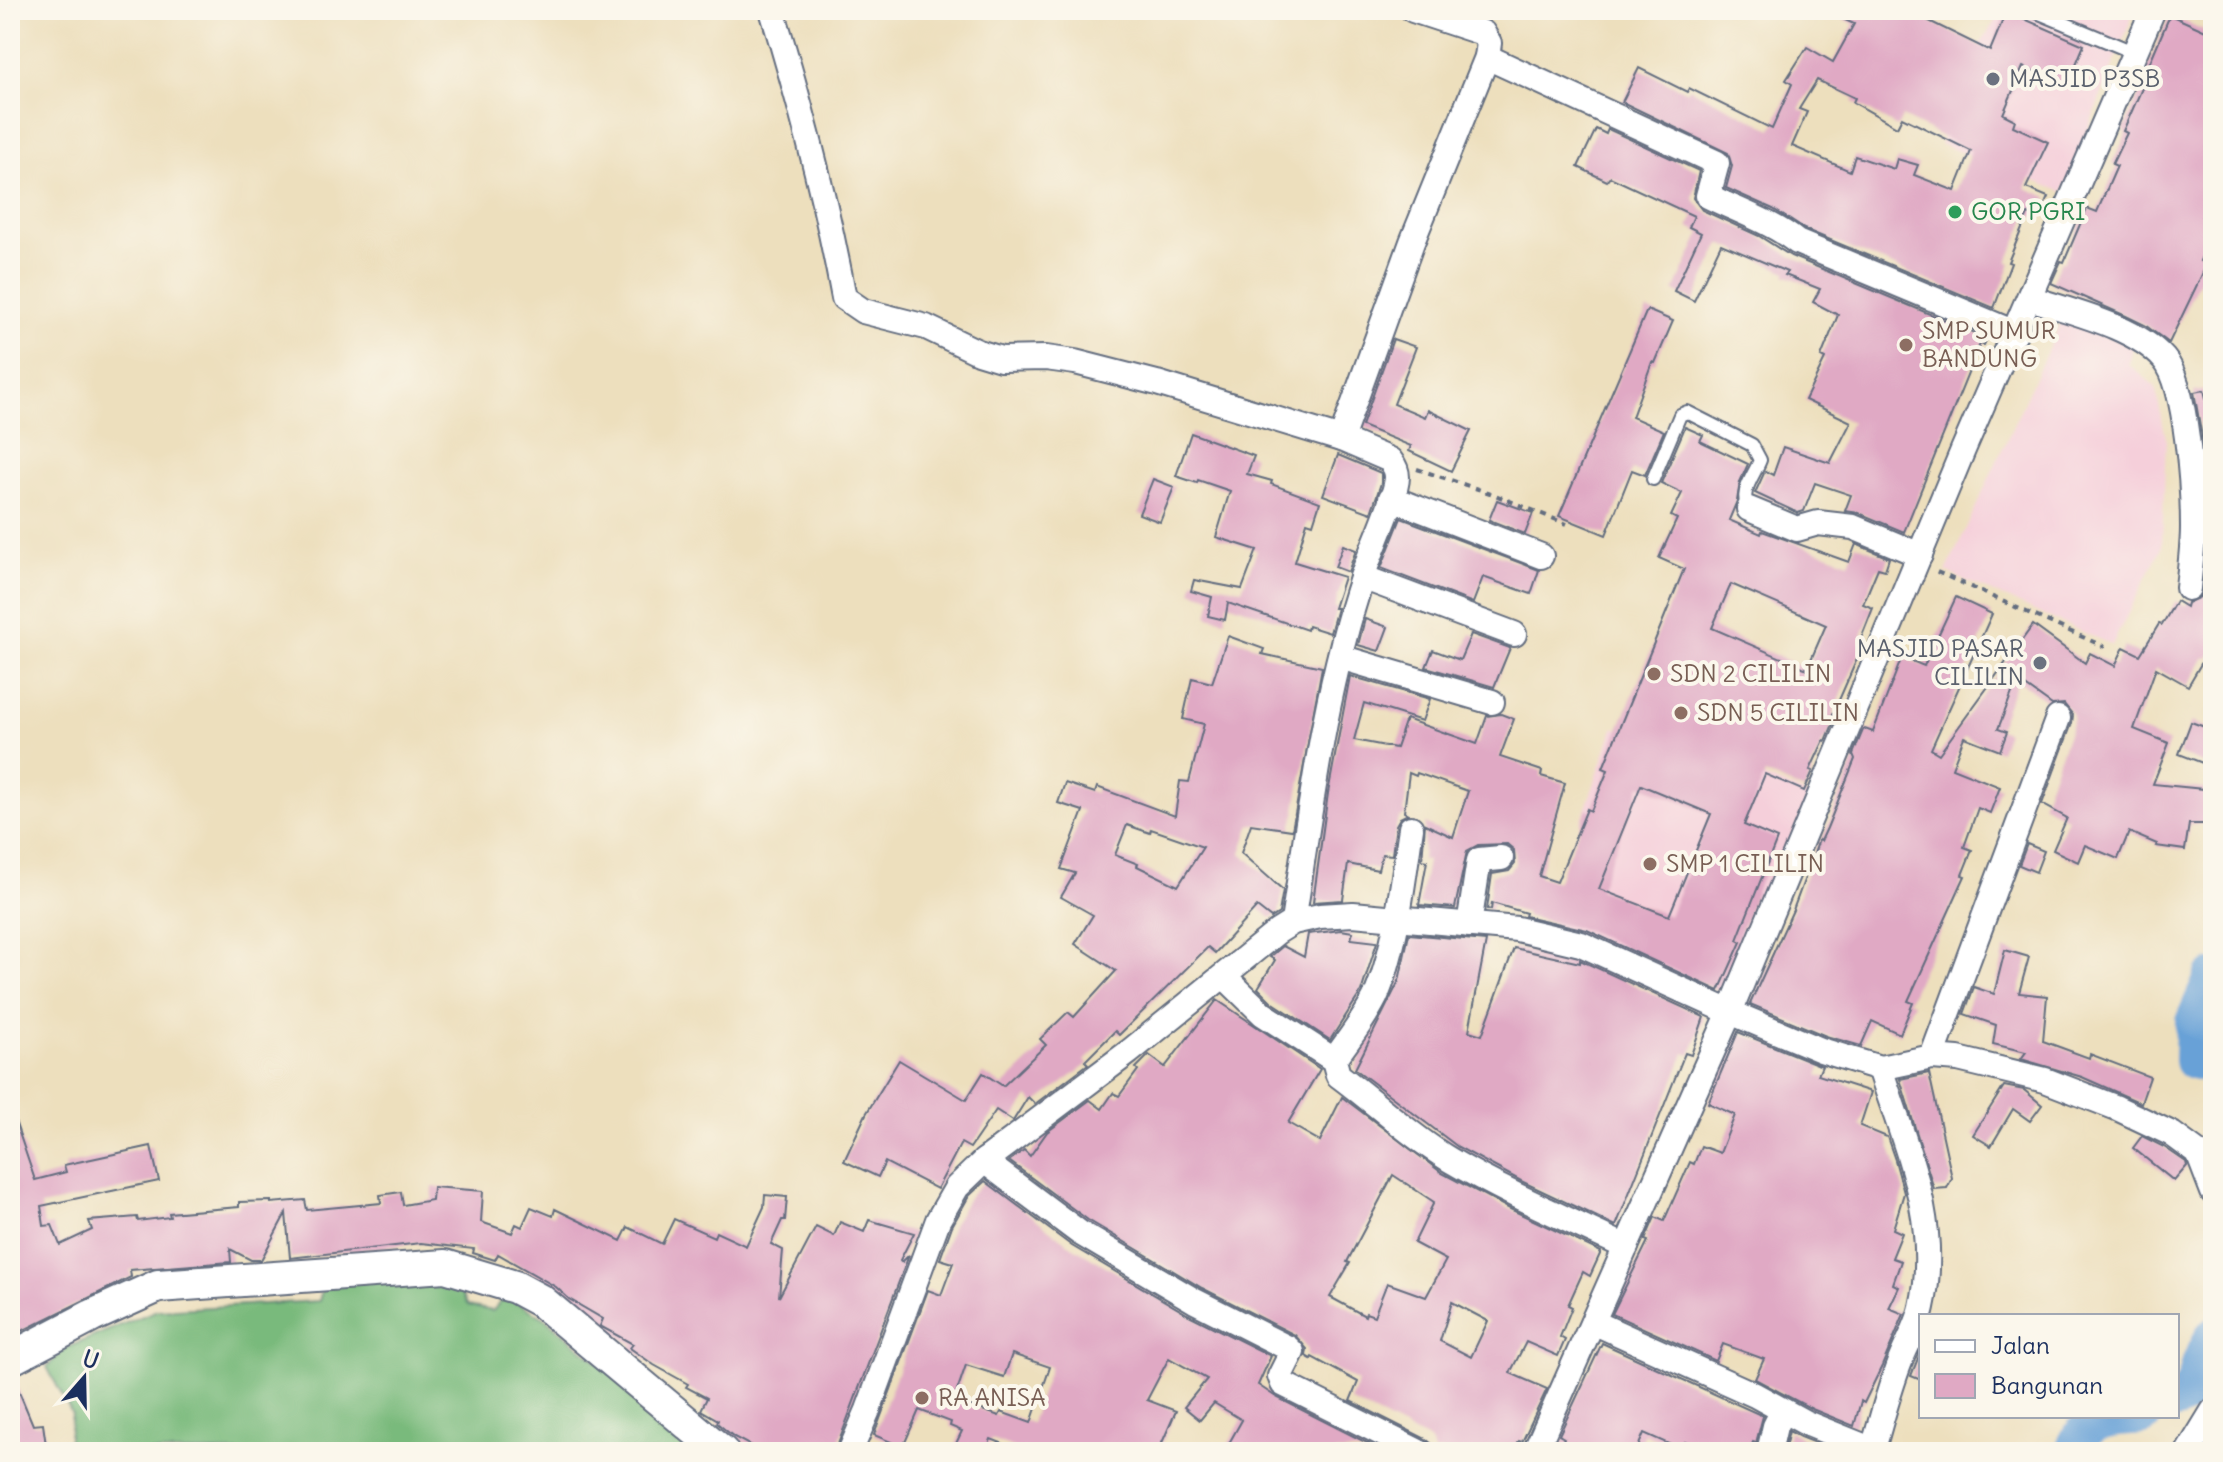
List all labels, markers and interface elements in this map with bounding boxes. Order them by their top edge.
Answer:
place label: MASJID P3SB [2009,63,2160,93]
marker: MASJID P3SB [1984,70,2002,88]
place label: GOR PGRI [1971,196,2085,226]
marker: GOR PGRI [1946,203,1964,221]
place label: SMP SUMUR BANDUNG [1922,315,2056,373]
marker: SMP SUMUR BANDUNG [1897,336,1915,354]
place label: MASJID PASAR CILILIN [1857,633,2024,691]
marker: MASJID PASAR CILILIN [2031,654,2049,672]
place label: SDN 2 CILILIN [1670,658,1831,688]
marker: SDN 2 CILILIN [1645,665,1663,683]
place label: SDN 5 CILILIN [1697,697,1859,727]
marker: SDN 5 CILILIN [1672,704,1690,722]
place label: SMP 1 CILILIN [1666,848,1824,878]
marker: SMP 1 CILILIN [1641,855,1659,873]
legend [1919,1314,2179,1418]
text: Jalan [1991,1330,2050,1360]
north arrow [44,1338,124,1418]
text: U [79,1343,103,1375]
text: Bangunan [1991,1370,2103,1400]
place label: RA ANISA [938,1382,1046,1412]
marker: RA ANISA [913,1389,931,1407]

